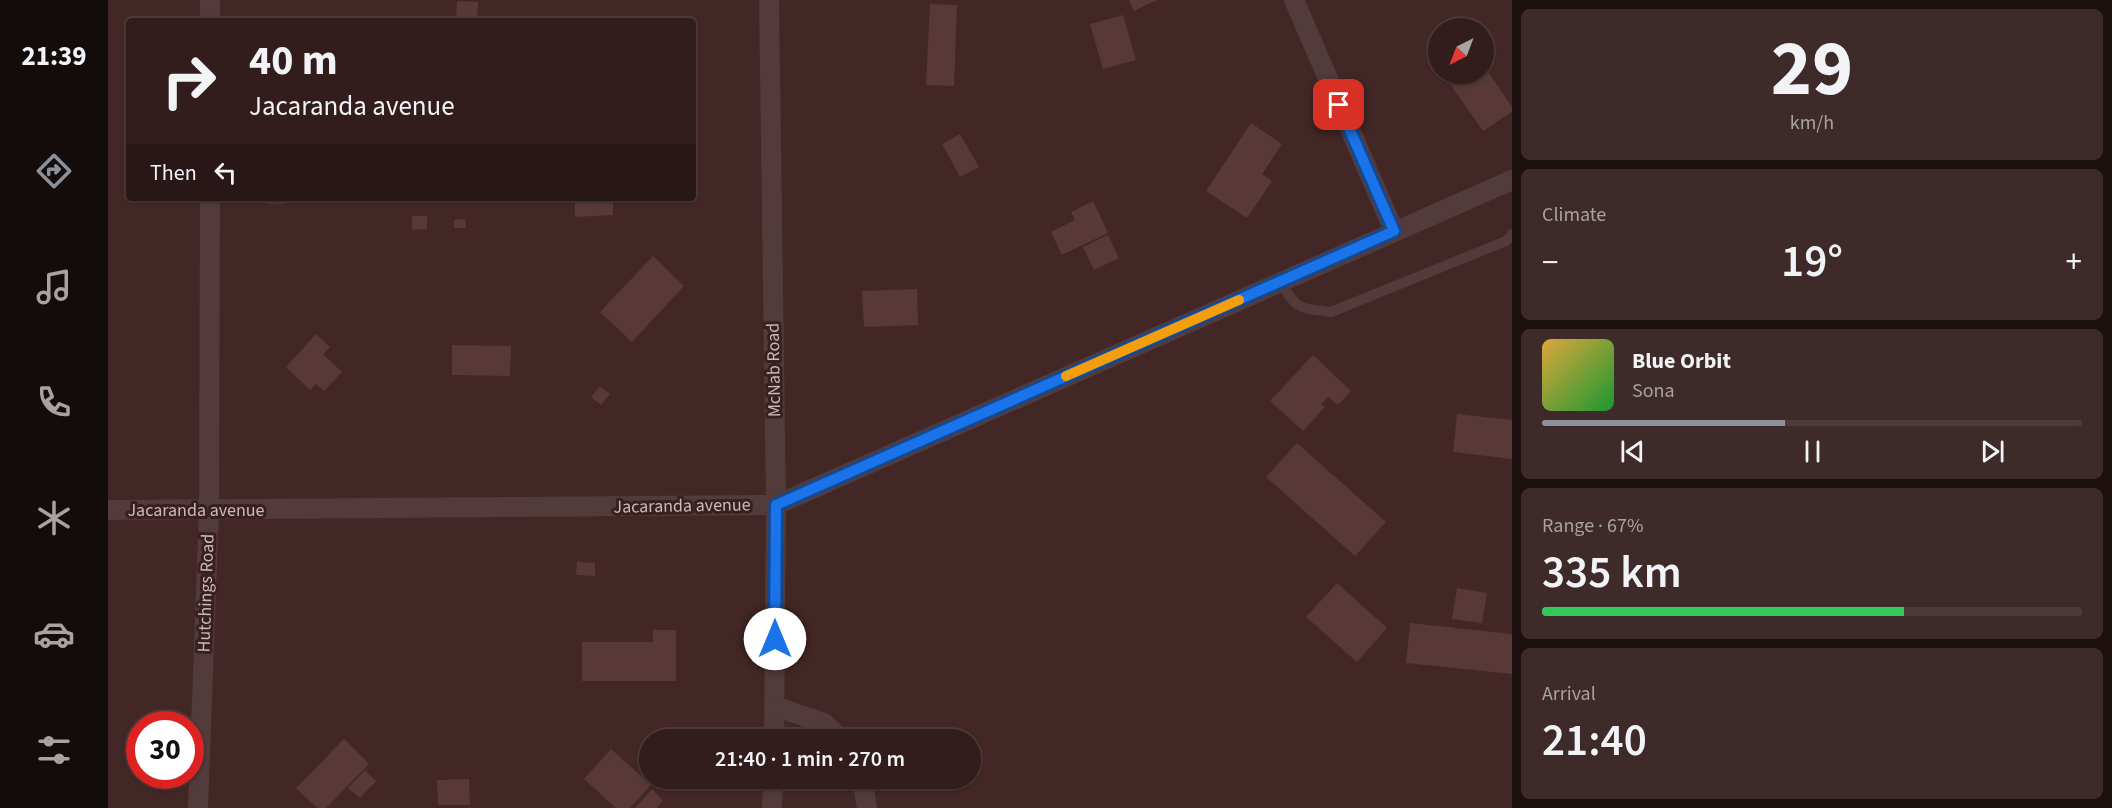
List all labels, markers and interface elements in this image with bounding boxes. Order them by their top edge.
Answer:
text: 29 [1771,14,1853,125]
north arrow [1428,18,1494,84]
map controls [1428,18,1494,84]
text: 40 m [249,31,338,91]
text: 21:39 [21,37,87,76]
icon: right [150,42,228,120]
pin [1313,79,1364,130]
text: Jacaranda avenue [249,87,455,126]
icon: arrive [1322,88,1355,121]
text: km/h [1790,109,1834,137]
icon: directions [33,150,75,192]
icon: left [209,156,242,189]
text: Then [150,157,197,189]
text: Climate [1542,201,1606,229]
text: 19° [1781,230,1843,294]
text: − [1542,239,1558,286]
text: + [2066,239,2082,286]
icon: music [33,266,75,308]
street label: McNab Road [761,323,787,417]
text: Blue Orbit [1632,345,1731,377]
text: Sona [1632,377,1675,405]
icon: phone [33,381,75,423]
icon: previous [1616,435,1649,468]
icon: pause [1796,435,1829,468]
icon: next [1976,435,2009,468]
street label: Jacaranda avenue [613,492,751,520]
icon: climate [33,497,75,539]
street label: Jacaranda avenue [127,498,265,523]
text: Range · 67% [1542,512,1643,540]
street label: Hutchings Road [191,533,221,653]
text: 335 km [1542,541,1682,605]
position arrow [743,607,807,671]
icon: car [33,613,75,655]
text: Arrival [1542,680,1596,708]
text: 21:40 [1542,709,1647,773]
speed limit sign: 30 [126,711,204,789]
icon: filters [33,729,75,771]
text: 21:40 · 1 min · 270 m [715,743,905,775]

